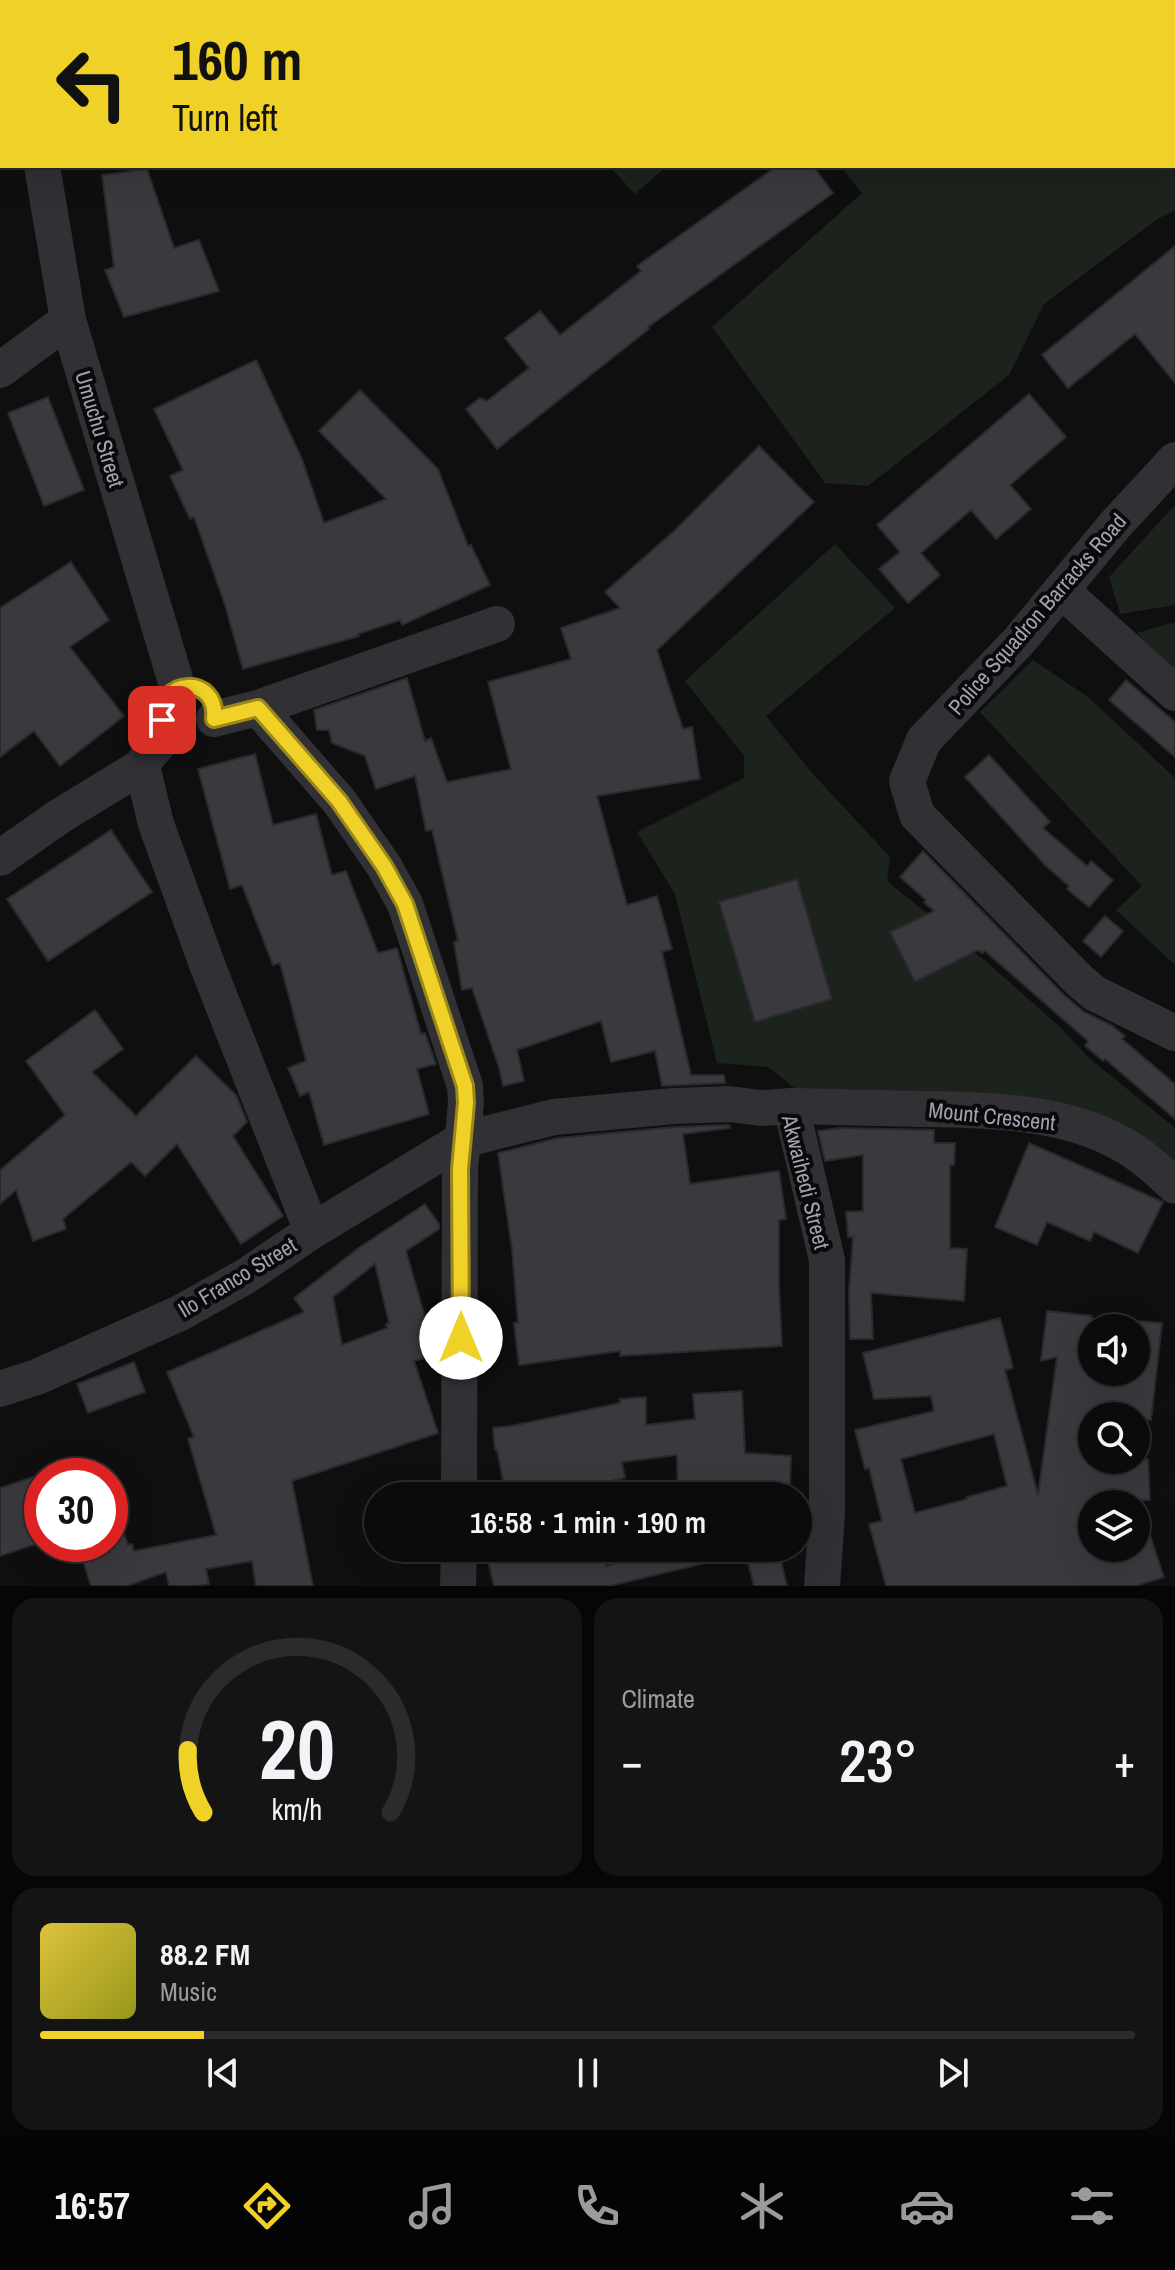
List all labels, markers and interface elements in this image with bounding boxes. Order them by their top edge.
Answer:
text: 160 m [172,22,302,97]
icon: left [40,32,144,136]
text: Turn left [172,94,278,142]
street label: Umuchu Street [68,367,132,491]
street label: Police Squadron Barracks Road [941,507,1133,721]
pin [128,686,196,754]
icon: arrive [140,698,184,742]
street label: Mount Crescent [927,1094,1057,1138]
street label: Akwaihedi Street [775,1111,837,1252]
street label: Ilo Franco Street [172,1230,302,1324]
position arrow [419,1296,503,1380]
map controls [1078,1314,1150,1562]
button: sound [1078,1314,1150,1386]
button: search [1078,1402,1150,1474]
speed limit sign: 30 [24,1458,128,1562]
button: layers [1078,1490,1150,1562]
text: 16:58 · 1 min · 190 m [470,1502,706,1542]
text: Climate [622,1681,695,1716]
text: 20 [259,1693,335,1805]
text: 23° [839,1720,918,1801]
text: − [622,1731,643,1791]
text: + [1114,1731,1135,1791]
text: km/h [271,1790,322,1829]
text: 88.2 FM [160,1934,250,1974]
text: Music [160,1974,217,2009]
icon: previous [201,2051,245,2095]
icon: pause [566,2051,610,2095]
icon: next [931,2051,975,2095]
icon: directions [239,2178,295,2234]
icon: music [404,2178,460,2234]
icon: phone [569,2178,625,2234]
icon: climate [734,2178,790,2234]
icon: car [899,2178,955,2234]
icon: filters [1064,2178,1120,2234]
text: 16:57 [55,2182,130,2230]

